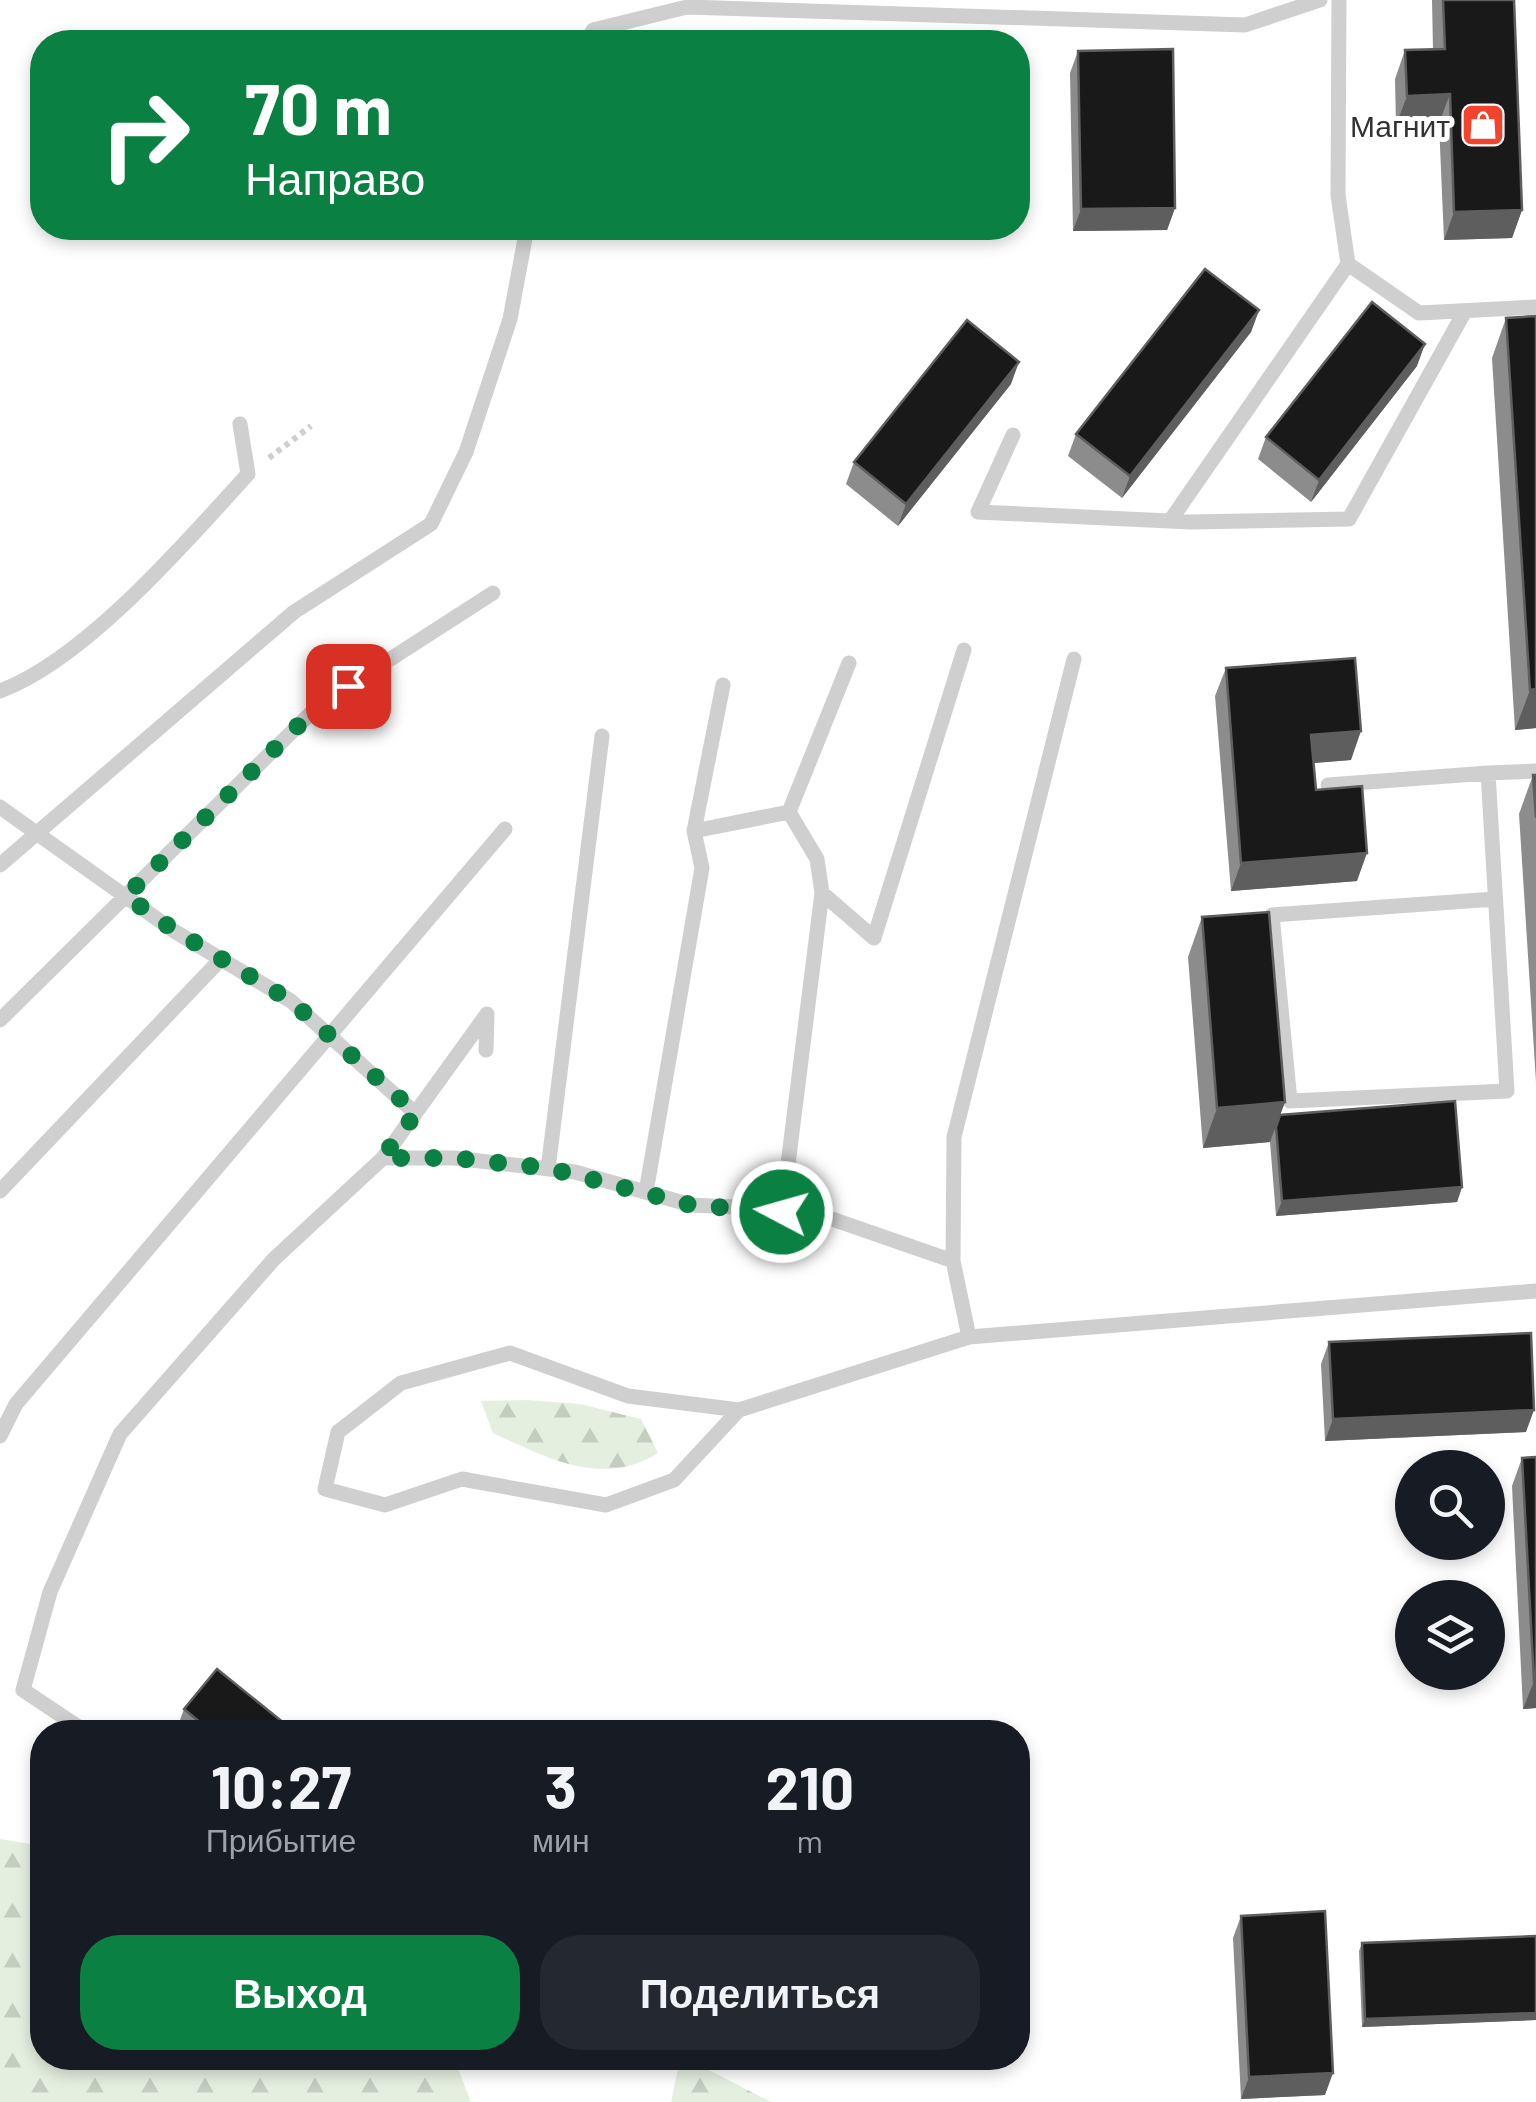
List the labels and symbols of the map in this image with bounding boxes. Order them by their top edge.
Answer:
shop icon: Магнит [1460,102,1506,148]
place label: Магнит [1350,107,1450,143]
pin [306,644,391,729]
position arrow [730,1160,834,1264]

